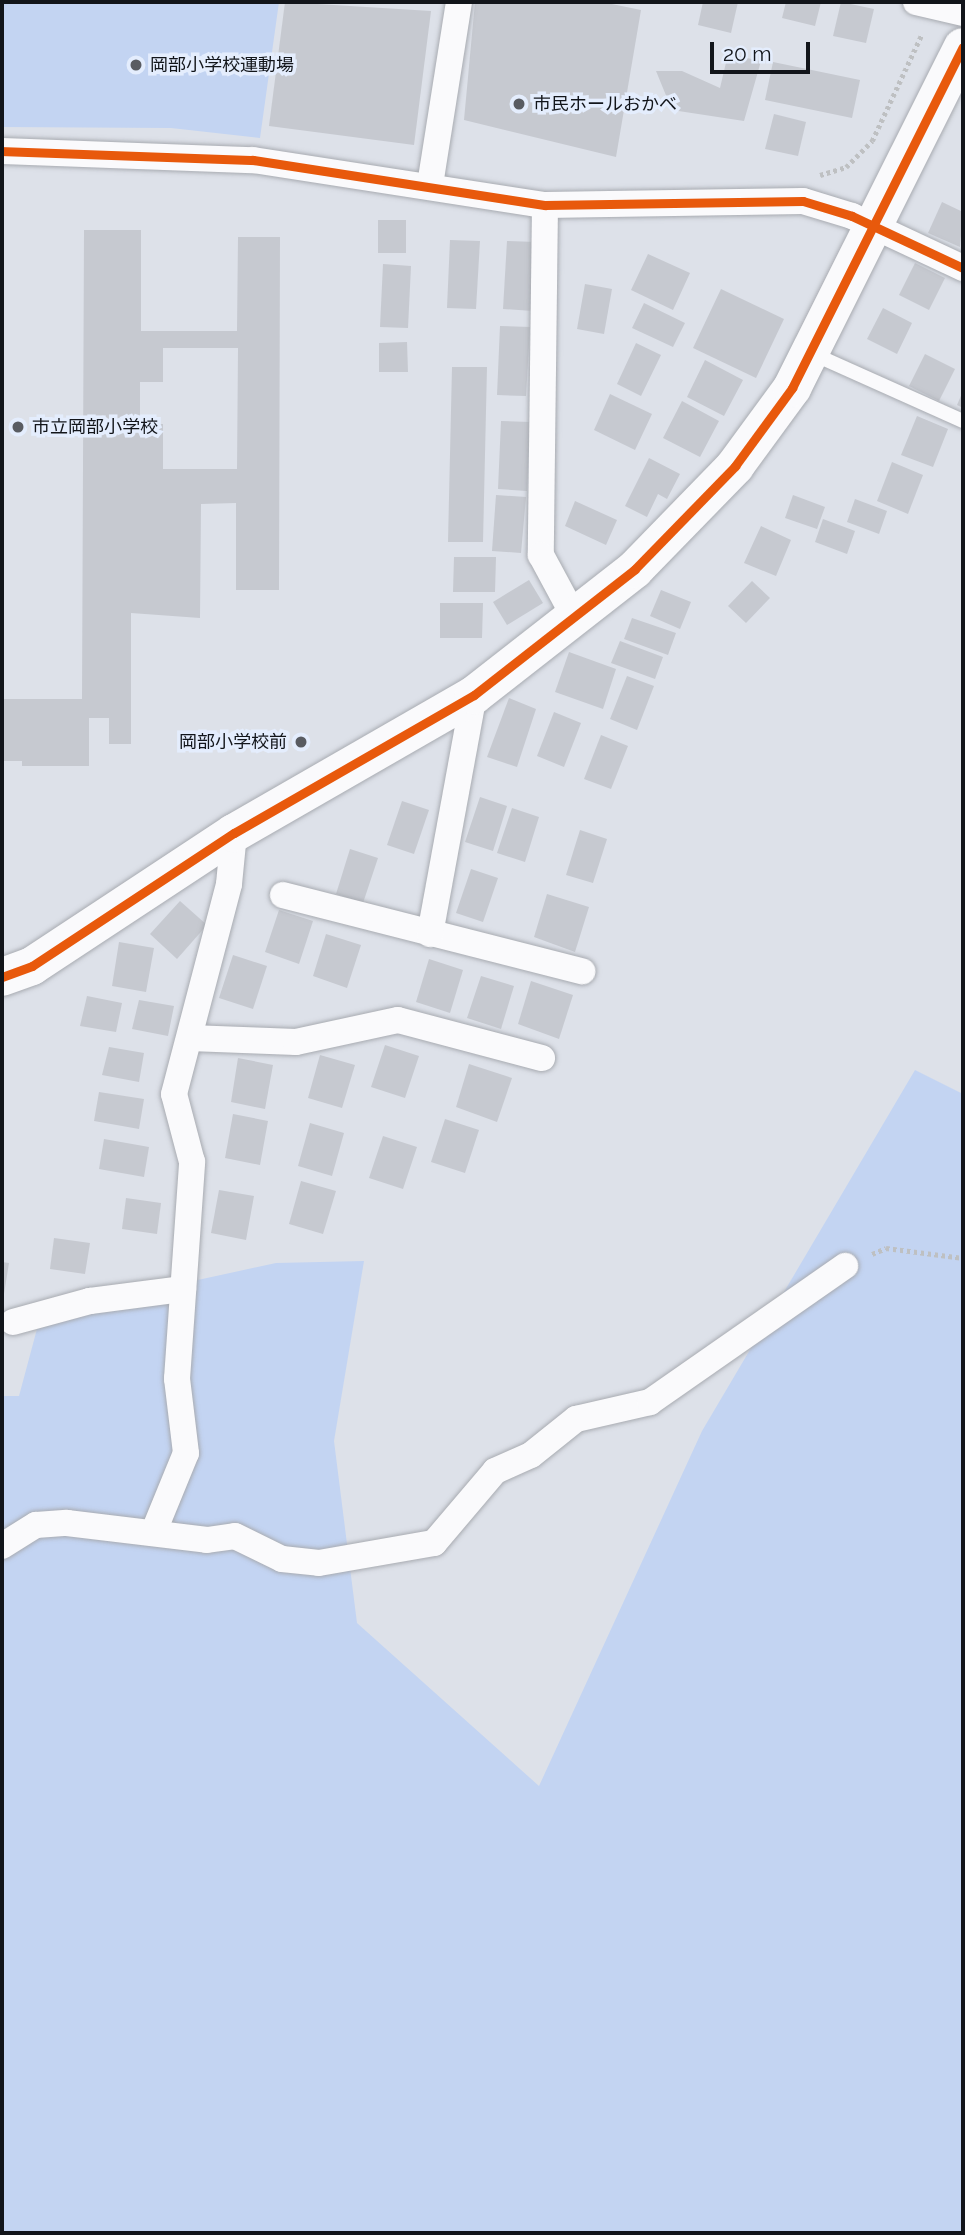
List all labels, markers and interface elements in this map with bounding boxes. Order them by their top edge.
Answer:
scale bar [713,28,813,72]
text: 20 m [723,41,771,66]
place label: 岡部小学校運動場 [150,54,294,76]
marker: 岡部小学校運動場 [128,57,144,73]
place label: 市民ホールおかべ [533,93,677,115]
marker: 市民ホールおかべ [511,96,527,112]
place label: 市立岡部小学校 [32,416,158,438]
marker: 市立岡部小学校 [10,419,26,435]
place label: 岡部小学校前 [179,731,287,753]
marker: 岡部小学校前 [293,734,309,750]

